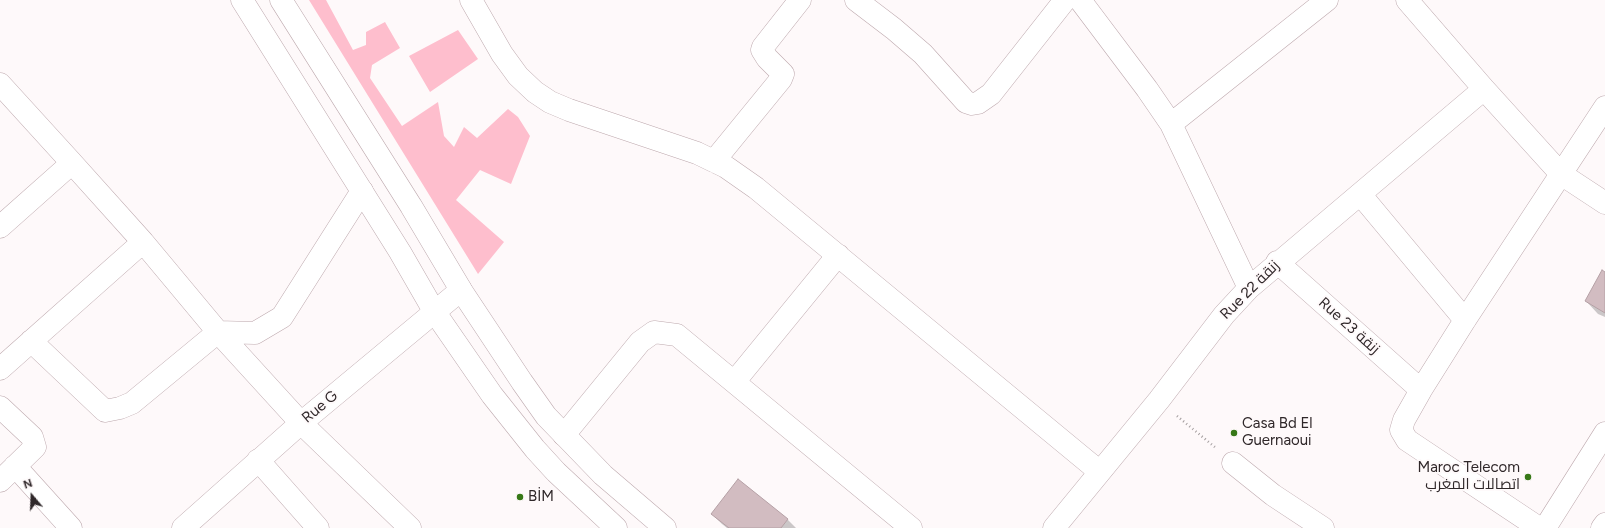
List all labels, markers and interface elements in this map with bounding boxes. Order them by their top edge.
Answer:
street label: Rue 22 زنقة [1217,257,1283,323]
street label: Rue 23 زنقة [1315,294,1383,358]
street label: Rue G [298,387,342,427]
place label: Casa Bd El Guernaoui [1242,415,1313,450]
marker: Casa Bd El Guernaoui [1229,428,1239,438]
place label: Maroc Telecom اتصالات المغرب [1417,459,1520,494]
marker: Maroc Telecom اتصالات المغرب [1523,472,1533,482]
north arrow [12,476,52,516]
text: N [22,477,34,492]
place label: BİM [528,488,554,506]
marker: BİM [515,492,525,502]

